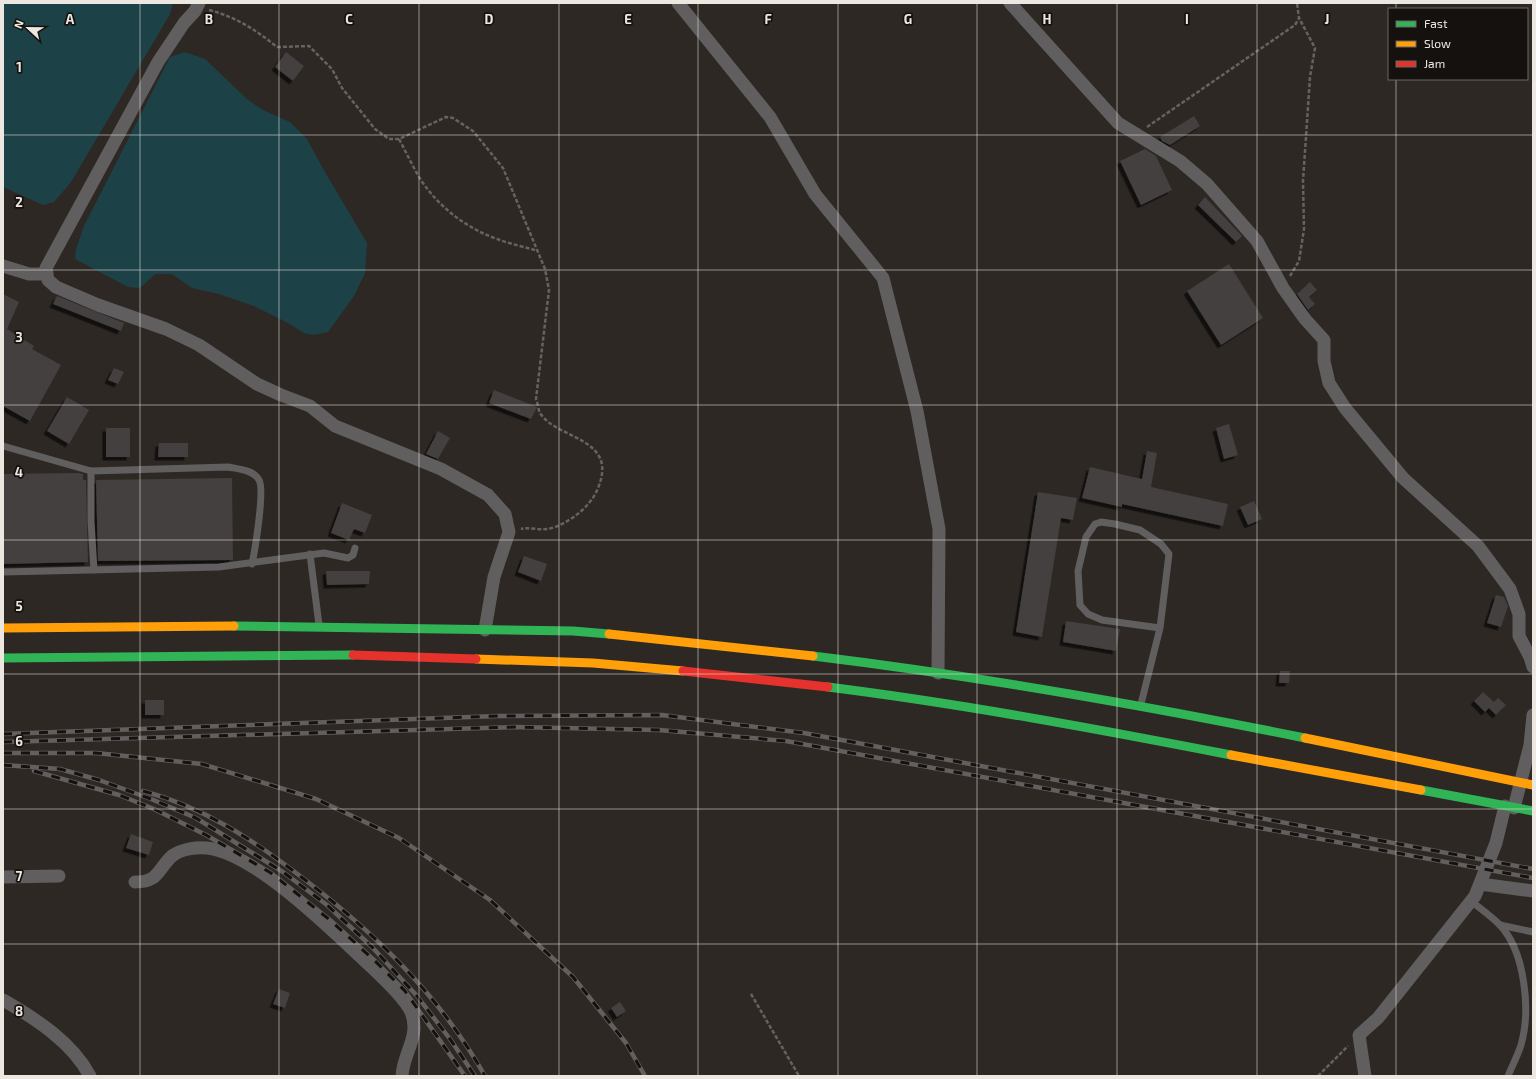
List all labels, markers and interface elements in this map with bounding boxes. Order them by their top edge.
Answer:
north arrow [8,8,48,48]
legend [1388,8,1528,80]
text: A [66,11,75,27]
text: B [205,11,213,27]
text: C [345,11,353,27]
text: D [485,11,494,27]
text: E [624,11,632,27]
text: F [764,11,772,27]
text: G [904,11,912,27]
text: H [1043,11,1052,27]
text: I [1185,11,1189,27]
text: J [1325,11,1329,27]
text: Fast [1424,16,1448,30]
text: N [11,18,26,30]
text: Slow [1424,36,1451,50]
text: Jam [1424,56,1445,70]
text: 1 [16,59,22,75]
text: 2 [15,194,23,210]
text: 3 [15,329,23,345]
text: 4 [15,464,23,480]
text: 5 [15,598,23,614]
text: 6 [15,733,23,749]
text: 7 [16,868,23,884]
text: 8 [15,1003,23,1019]

